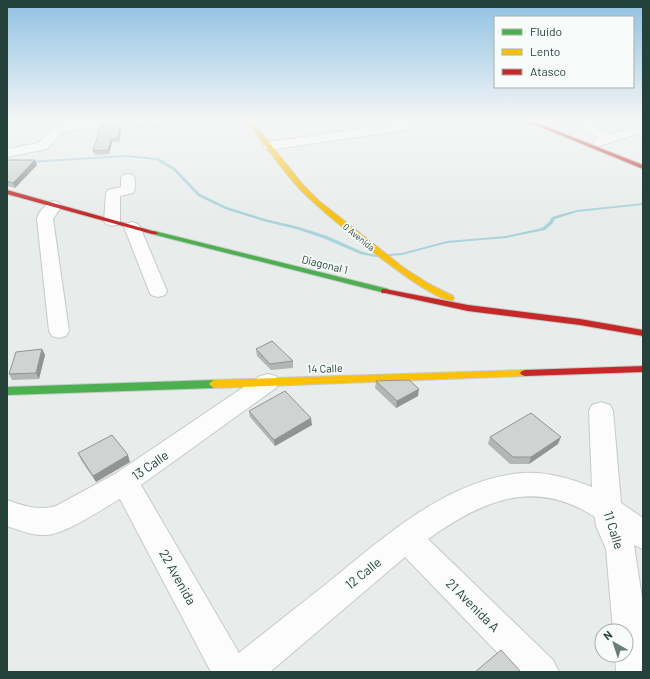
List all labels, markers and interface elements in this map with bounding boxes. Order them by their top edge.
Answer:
legend [494,16,634,88]
text: Fluido [530,24,562,38]
text: Lento [530,44,560,58]
text: Atasco [530,64,566,78]
street label: 0 Avenida [341,221,377,253]
street label: Diagonal 1 [301,252,349,276]
street label: 14 Calle [307,361,343,375]
street label: 13 Calle [129,447,172,483]
street label: 11 Calle [601,509,627,551]
street label: 22 Avenida [156,546,200,608]
street label: 12 Calle [342,554,384,592]
street label: 21 Avenida A [443,575,503,635]
north arrow [594,623,634,663]
text: N [600,627,614,642]

